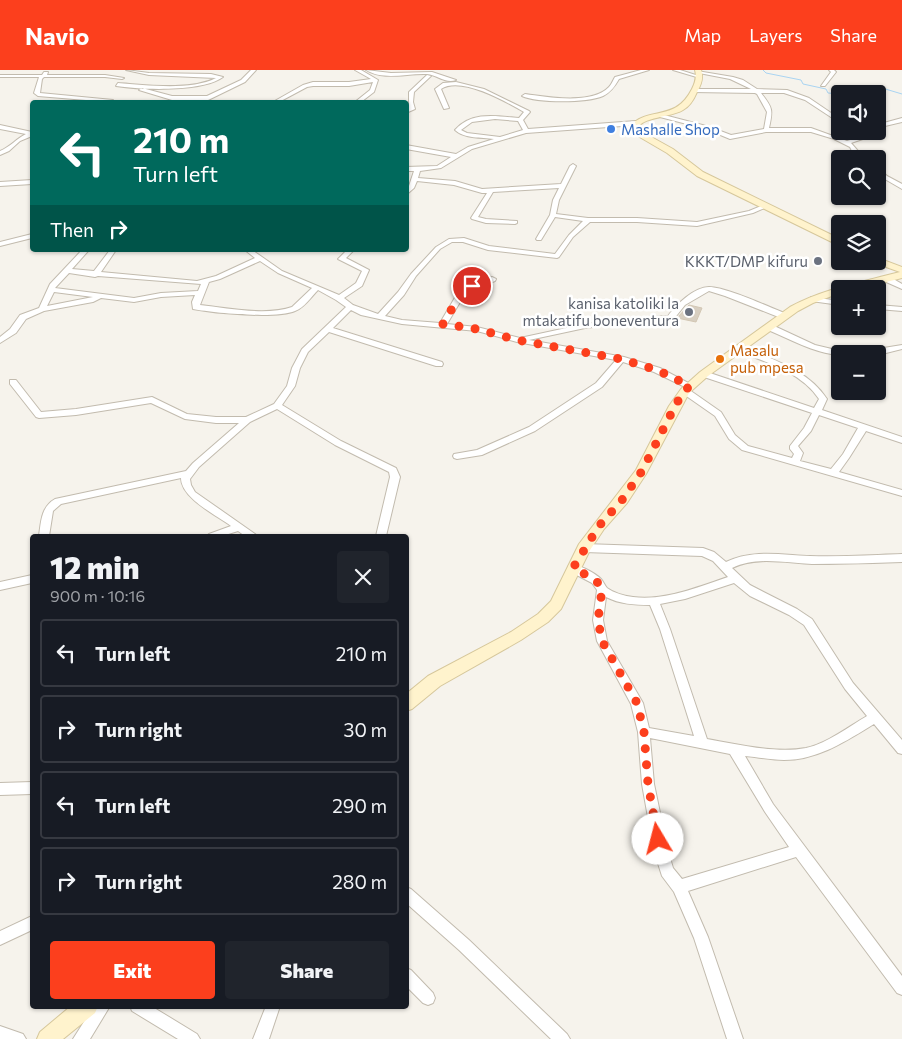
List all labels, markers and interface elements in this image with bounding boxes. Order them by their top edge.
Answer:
text: Navio [25,21,89,50]
text: Map [684,24,721,46]
text: Layers [749,24,802,46]
text: Share [830,24,877,46]
map controls [831,85,886,400]
button: sound [831,85,886,140]
text: 210 m [133,117,229,160]
icon: left [50,120,115,185]
place label: Mashalle Shop [621,120,720,138]
marker: Mashalle Shop [605,123,617,135]
button: search [831,150,886,205]
text: Turn left [133,160,218,187]
icon: right [104,215,132,243]
button: layers [831,215,886,270]
text: Then [50,218,94,241]
place label: KKKT/DMP kifuru [685,252,808,270]
marker: KKKT/DMP kifuru [812,255,824,267]
pin [451,265,493,307]
icon: arrive [458,272,486,300]
button: + [831,280,886,335]
place label: kanisa katoliki la mtakatifu boneventura [522,294,679,329]
marker: kanisa katoliki la mtakatifu boneventura [683,306,695,318]
place label: Masalu pub mpesa [730,341,804,376]
button: − [831,345,886,400]
marker: Masalu pub mpesa [714,353,726,365]
text: 12 min [50,548,139,585]
button: close [337,551,389,603]
text: 900 m · 10:16 [50,586,145,605]
icon: left [52,639,80,667]
text: Turn left [95,642,170,665]
text: 210 m [336,642,387,665]
icon: right [52,715,80,743]
text: Turn right [95,718,182,741]
text: 30 m [344,718,387,741]
icon: left [52,791,80,819]
text: Turn left [95,794,170,817]
text: 290 m [332,794,387,817]
position arrow [631,812,683,864]
icon: right [52,867,80,895]
text: Turn right [95,870,182,893]
text: 280 m [332,870,387,893]
button: Exit [50,941,215,999]
button: Share [225,941,389,999]

